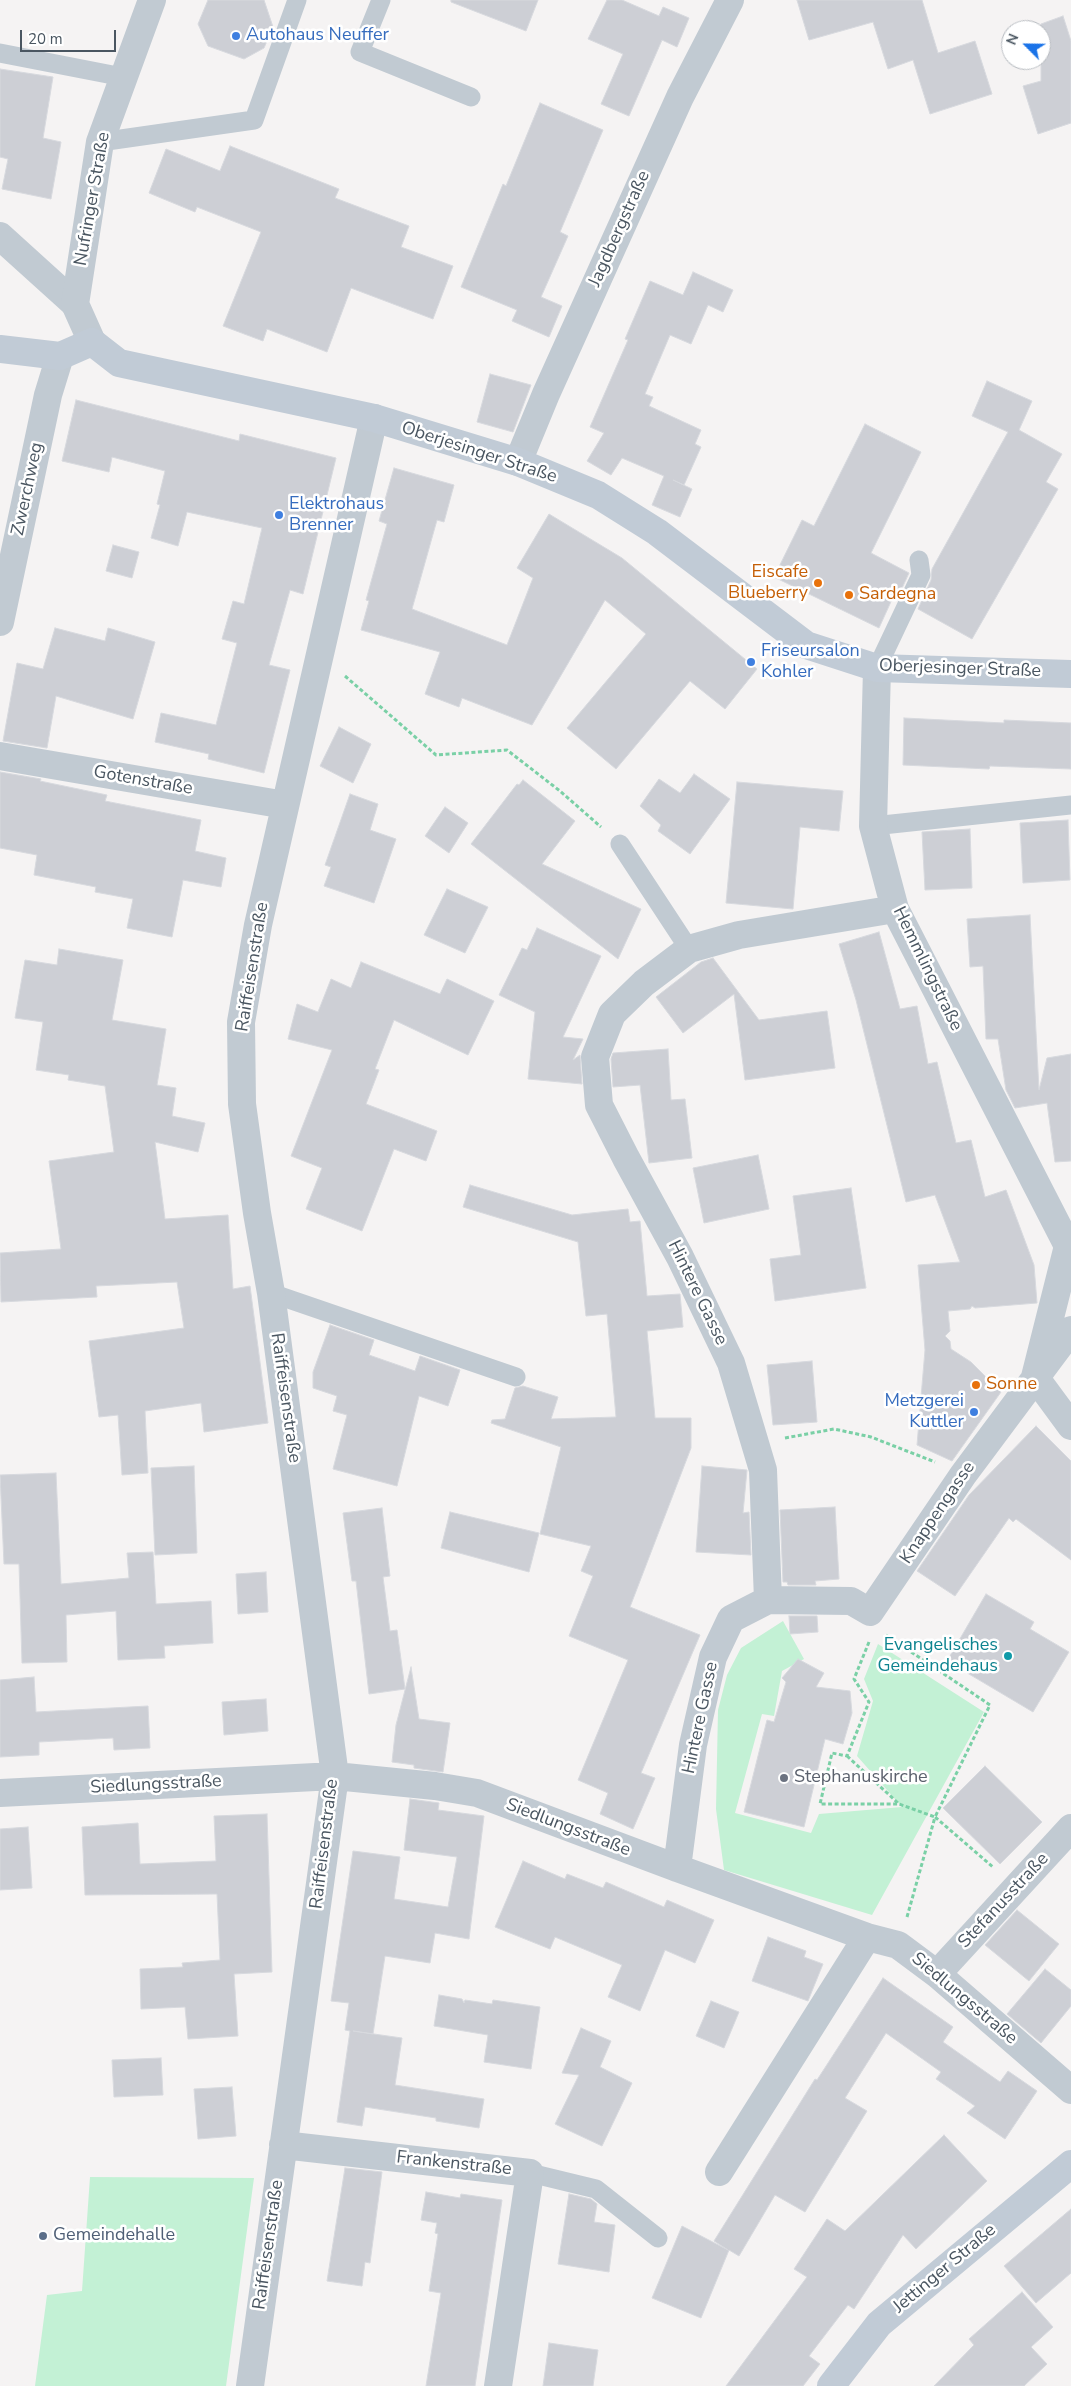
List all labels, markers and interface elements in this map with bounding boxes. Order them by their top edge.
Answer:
scale bar [22,20,119,52]
north arrow [1001,20,1051,70]
place label: Autohaus Neuffer [246,25,389,47]
text: 20 m [28,29,63,49]
marker: Autohaus Neuffer [230,30,242,42]
text: N [1002,31,1023,48]
street label: Nufringer Straße [71,130,115,268]
street label: Jagdbergstraße [585,168,655,290]
street label: Oberjesinger Straße [398,418,560,488]
street label: Zwerchweg [8,440,48,538]
place label: Elektrohaus Brenner [289,494,384,536]
marker: Elektrohaus Brenner [273,509,285,521]
place label: Eiscafe Blueberry [728,562,808,604]
marker: Eiscafe Blueberry [812,577,824,589]
place label: Sardegna [859,584,936,606]
marker: Sardegna [843,589,855,601]
place label: Friseursalon Kohler [761,641,860,684]
street label: Oberjesinger Straße [879,655,1041,683]
marker: Friseursalon Kohler [745,656,757,668]
street label: Gotenstraße [92,762,194,800]
street label: Raiffeisenstraße [232,901,274,1033]
street label: Hemmlingstraße [888,903,966,1035]
street label: Hintere Gasse [662,1237,732,1349]
street label: Raiffeisenstraße [265,1332,305,1464]
place label: Sonne [986,1374,1037,1396]
marker: Sonne [970,1379,982,1391]
place label: Metzgerei Kuttler [884,1391,964,1434]
marker: Metzgerei Kuttler [968,1406,980,1418]
street label: Knappengasse [896,1458,980,1568]
place label: Evangelisches Gemeindehaus [877,1635,998,1678]
marker: Evangelisches Gemeindehaus [1002,1650,1014,1662]
street label: Hintere Gasse [679,1660,723,1776]
place label: Stephanuskirche [794,1767,928,1789]
street label: Siedlungsstraße [90,1771,222,1799]
marker: Stephanuskirche [778,1772,790,1784]
street label: Raiffeisenstraße [306,1778,344,1910]
street label: Siedlungsstraße [503,1794,633,1862]
street label: Stefanusstraße [954,1849,1054,1953]
street label: Siedlungsstraße [907,1948,1021,2050]
street label: Frankenstraße [395,2147,513,2181]
street label: Raiffeisenstraße [249,2179,289,2311]
street label: Jettinger Straße [889,2220,1001,2318]
place label: Gemeindehalle [53,2225,175,2247]
marker: Gemeindehalle [37,2230,49,2242]

